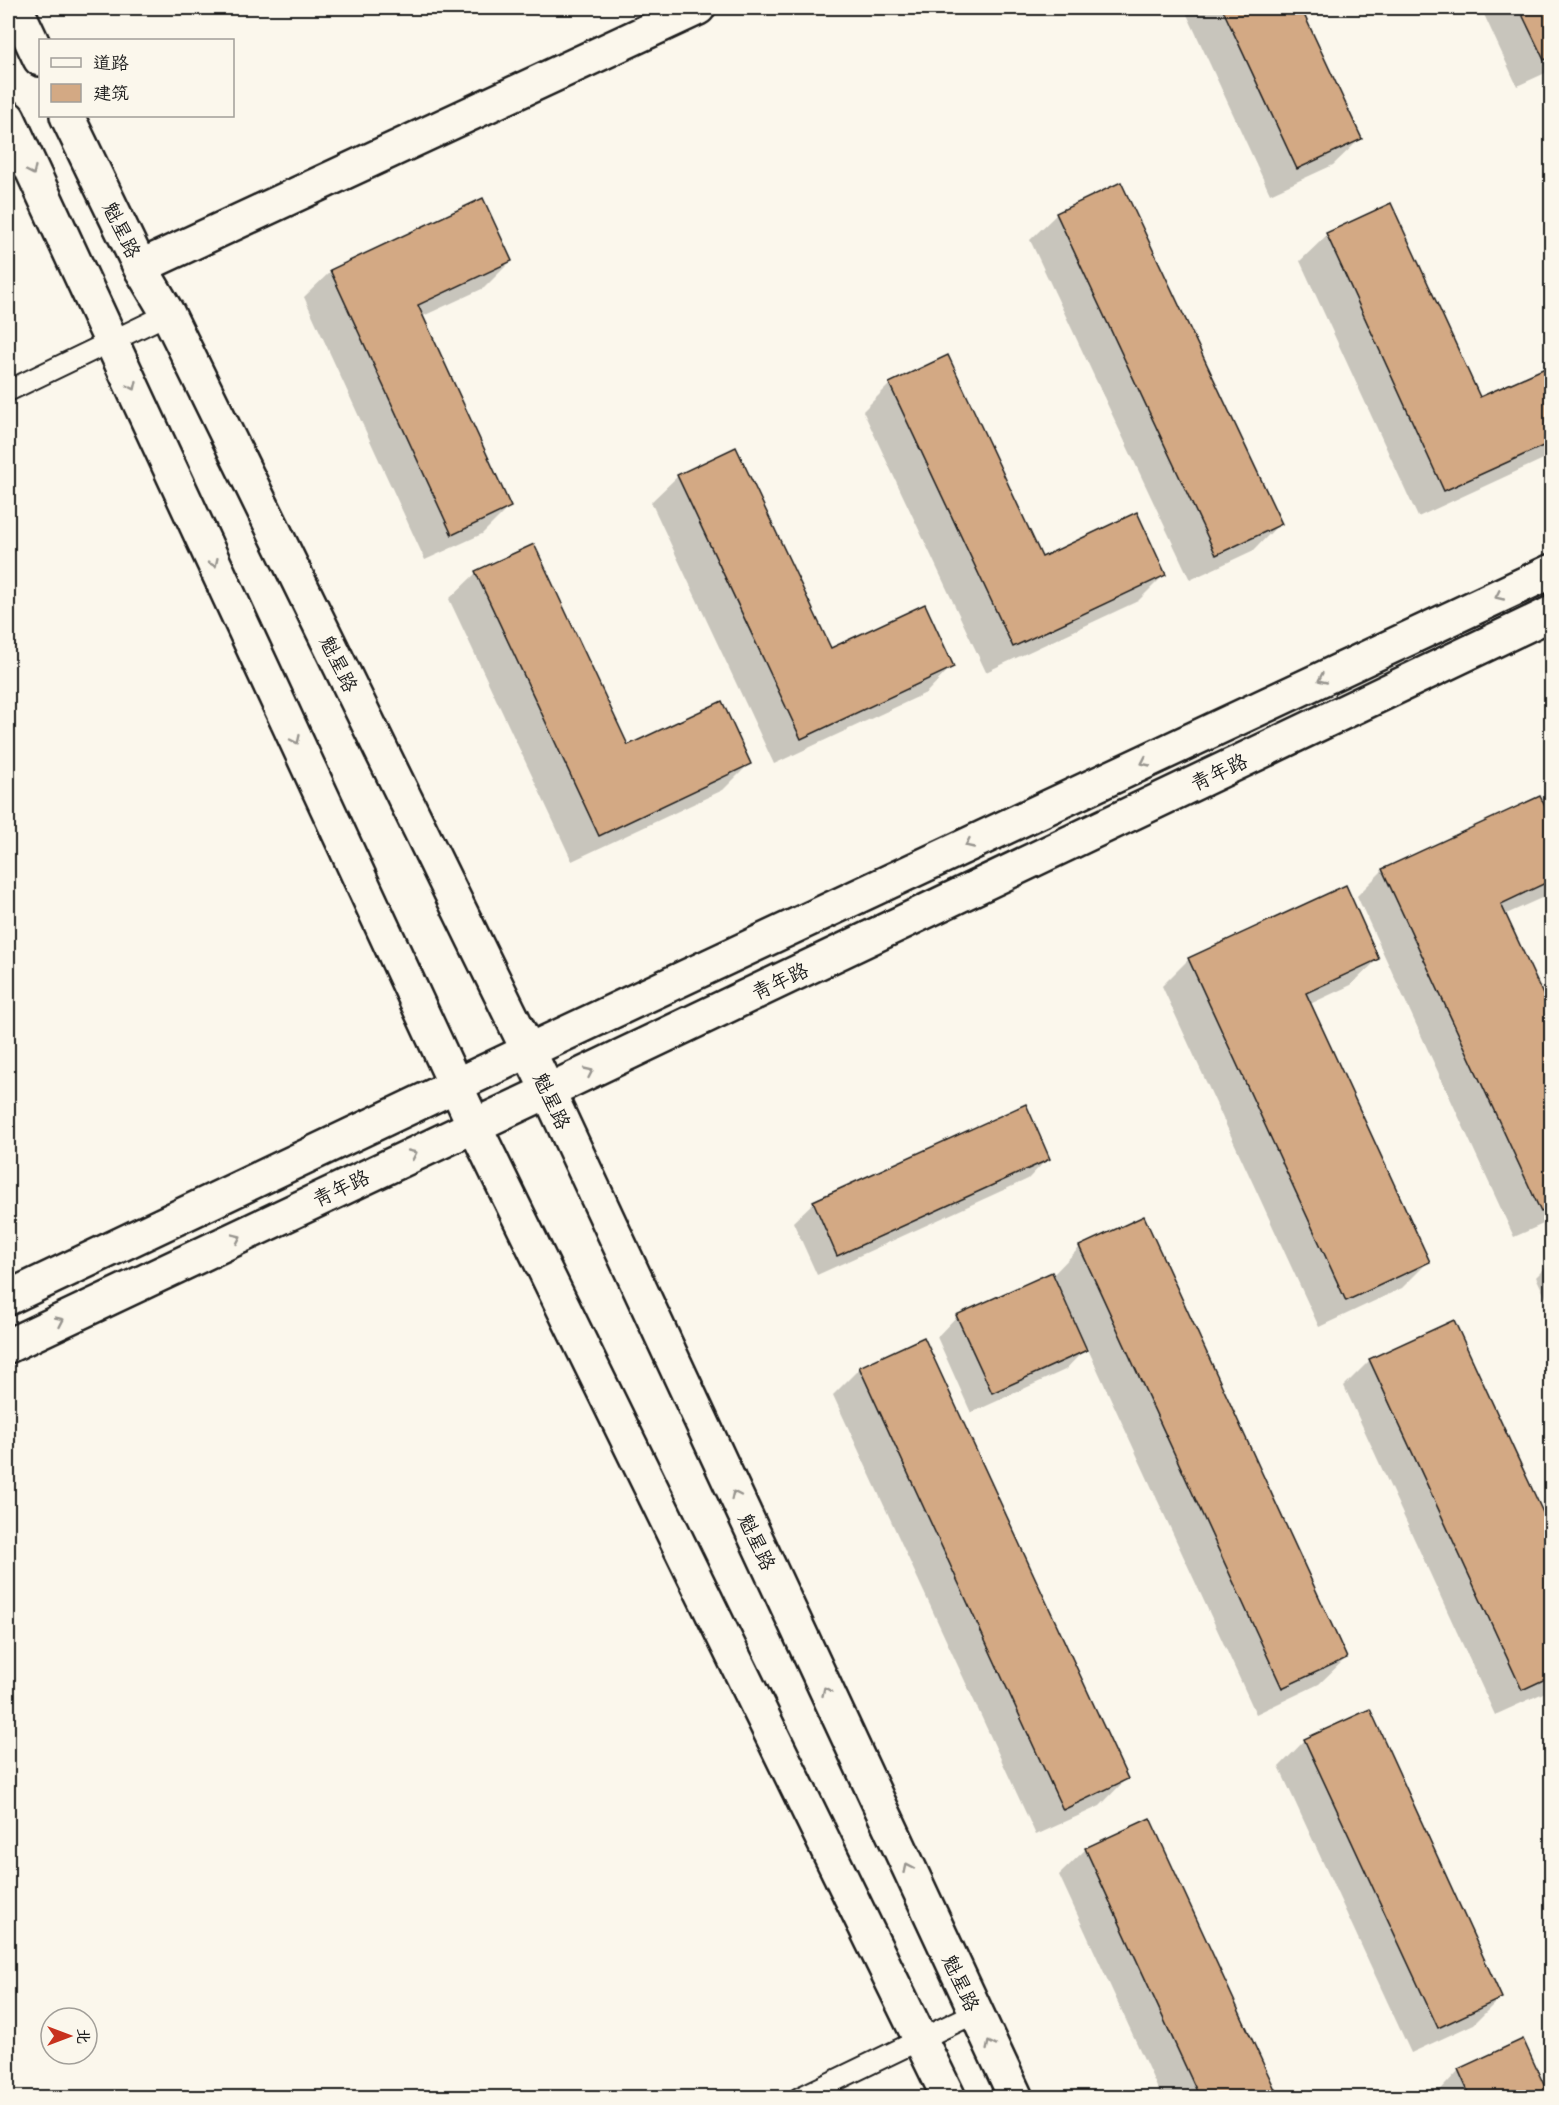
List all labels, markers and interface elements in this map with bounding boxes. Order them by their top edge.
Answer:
legend [39,39,234,117]
text: 道路 [93,52,129,75]
text: 建筑 [93,82,129,105]
one-way arrow [25,165,37,176]
street label: 魁星路 [97,198,146,264]
one-way arrow [125,380,137,391]
one-way arrow [207,557,219,568]
one-way arrow [1494,589,1505,601]
street label: 魁星路 [314,632,363,698]
one-way arrow [1317,671,1328,683]
one-way arrow [289,734,301,745]
street label: 青年路 [1187,748,1253,796]
one-way arrow [1141,754,1152,766]
one-way arrow [964,837,975,849]
street label: 青年路 [748,957,814,1005]
one-way arrow [583,1067,594,1079]
street label: 魁星路 [528,1069,576,1135]
one-way arrow [406,1150,417,1162]
street label: 青年路 [309,1164,375,1212]
one-way arrow [230,1233,241,1245]
one-way arrow [54,1317,65,1329]
one-way arrow [731,1491,743,1502]
street label: 魁星路 [733,1510,781,1576]
one-way arrow [821,1687,833,1698]
one-way arrow [903,1864,915,1875]
street label: 魁星路 [937,1951,985,2017]
north arrow [39,2006,99,2066]
text: 北 [73,2028,93,2044]
one-way arrow [986,2040,998,2051]

